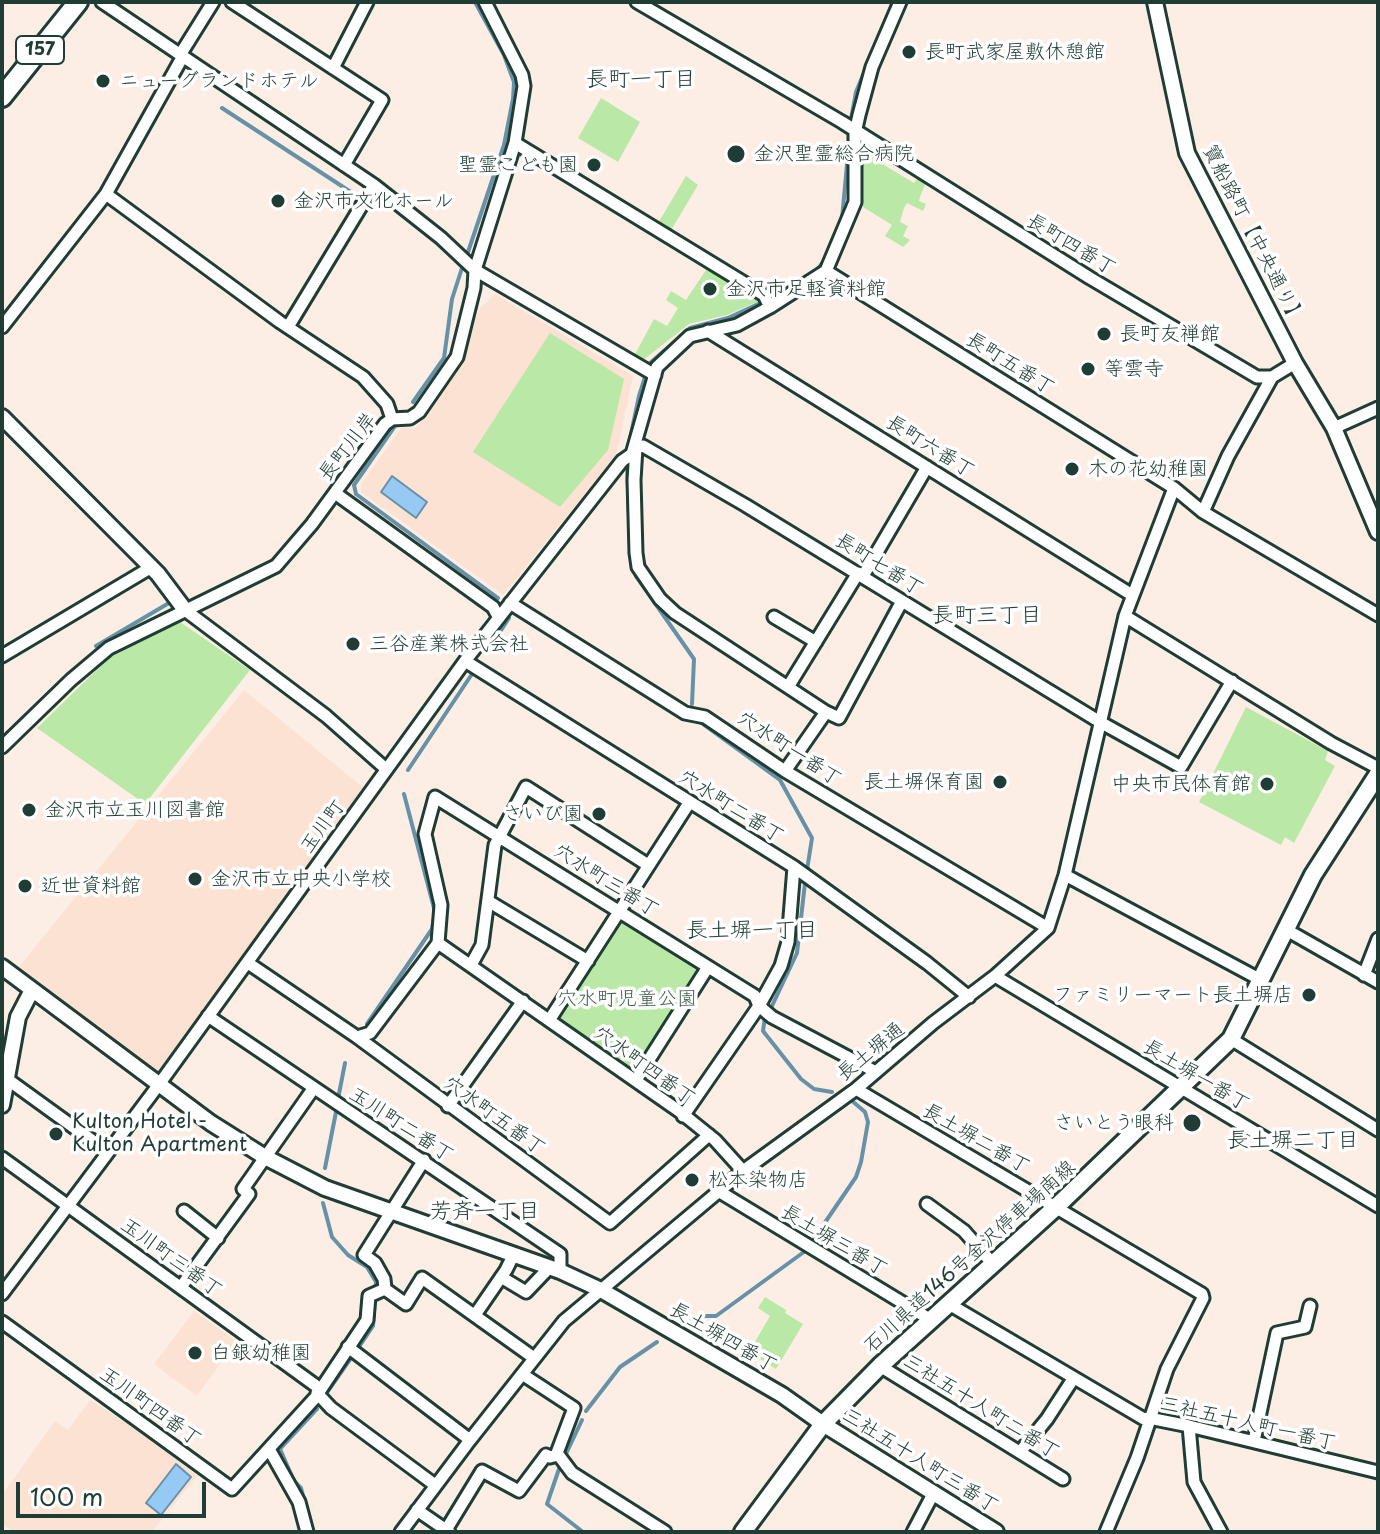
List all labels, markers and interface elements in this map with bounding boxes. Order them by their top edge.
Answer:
road number: 157 [16,36,64,64]
place label: 長町武家屋敷休憩館 [925,40,1105,64]
marker: 長町武家屋敷休憩館 [900,43,918,61]
district label: 長町一丁目 [586,67,696,93]
place label: ニューグランドホテル [119,69,319,93]
marker: ニューグランドホテル [94,72,112,90]
street label: 寶船路町【中央通り】 [1197,140,1309,330]
place label: 金沢聖霊総合病院 [754,142,914,166]
marker: 金沢聖霊総合病院 [725,143,747,165]
place label: 聖霊こども園 [458,153,578,177]
marker: 聖霊こども園 [585,156,603,174]
place label: 金沢市文化ホール [294,189,454,213]
marker: 金沢市文化ホール [269,192,287,210]
street label: 長町四番丁 [1022,209,1120,281]
place label: 金沢市足軽資料館 [726,277,886,301]
marker: 金沢市足軽資料館 [701,280,719,298]
place label: 長町友禅館 [1120,322,1220,346]
marker: 長町友禅館 [1095,325,1113,343]
street label: 長町五番丁 [961,327,1059,401]
place label: 等雲寺 [1104,357,1164,381]
marker: 等雲寺 [1079,360,1097,378]
street label: 長町川岸 [314,408,382,486]
street label: 長町六番丁 [881,410,979,484]
place label: 木の花幼稚園 [1088,457,1208,481]
marker: 木の花幼稚園 [1063,460,1081,478]
street label: 長町七番丁 [830,528,928,602]
district label: 長町三丁目 [932,603,1042,629]
place label: 三谷産業株式会社 [369,632,529,656]
marker: 三谷産業株式会社 [344,635,362,653]
street label: 穴水町一番丁 [732,706,846,792]
street label: 穴水町二番丁 [674,765,788,849]
place label: 長土塀保育園 [864,770,984,794]
place label: 中央市民体育館 [1111,772,1251,796]
marker: 長土塀保育園 [991,773,1009,791]
marker: 中央市民体育館 [1258,775,1276,793]
street label: 玉川町 [296,796,350,858]
place label: 金沢市立玉川図書館 [45,798,225,822]
marker: 金沢市立玉川図書館 [20,801,38,819]
place label: さいび園 [503,802,583,826]
marker: さいび園 [590,805,608,823]
street label: 穴水町三番丁 [549,839,663,923]
place label: 金沢市立中央小学校 [211,867,391,891]
marker: 金沢市立中央小学校 [186,870,204,888]
place label: 近世資料館 [41,874,141,898]
marker: 近世資料館 [16,877,34,895]
district label: 長土塀一丁目 [686,918,818,944]
place label: ファミリーマート長土塀店 [1053,983,1293,1007]
marker: ファミリーマート長土塀店 [1300,986,1318,1004]
park label: 穴水町児童公園 [557,987,697,1011]
street label: 長土塀通 [832,1018,910,1086]
street label: 穴水町四番丁 [588,1021,700,1111]
street label: 長土塀一番丁 [1138,1035,1254,1117]
street label: 穴水町五番丁 [438,1071,550,1161]
street label: 玉川町二番丁 [344,1082,458,1168]
street label: 長土塀二番丁 [918,1099,1034,1179]
place label: Kulton Hotel - Kulton Apartment [72,1110,247,1157]
place label: さいとう眼科 [1054,1111,1174,1135]
marker: さいとう眼科 [1181,1112,1203,1134]
marker: Kulton Hotel - Kulton Apartment [47,1125,65,1143]
district label: 長土塀二丁目 [1227,1128,1359,1154]
street label: 石川県道146号金沢停車場南線 [859,1156,1081,1358]
place label: 松本染物店 [708,1168,808,1192]
marker: 松本染物店 [683,1171,701,1189]
district label: 芳斉一丁目 [430,1199,540,1225]
street label: 長土塀三番丁 [776,1200,892,1282]
street label: 玉川町三番丁 [115,1213,227,1303]
street label: 長土塀四番丁 [665,1298,781,1378]
place label: 白銀幼稚園 [211,1341,311,1365]
marker: 白銀幼稚園 [186,1344,204,1362]
street label: 三社五十人町二番丁 [898,1349,1064,1465]
street label: 玉川町四番丁 [94,1362,206,1452]
street label: 三社五十人町一番丁 [1158,1392,1338,1456]
street label: 三社五十人町三番丁 [837,1403,1003,1519]
scale bar [20,1466,210,1516]
text: 100 m [30,1478,103,1514]

